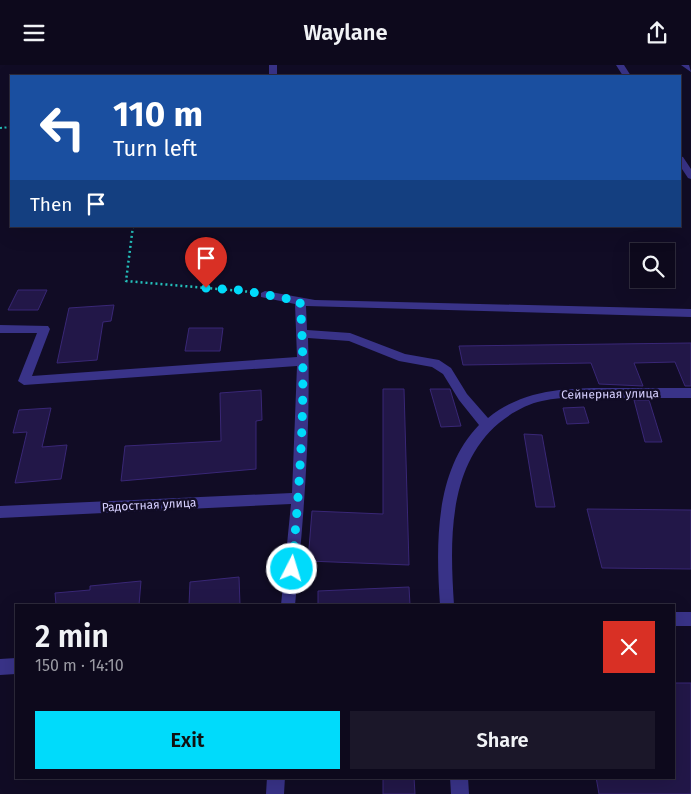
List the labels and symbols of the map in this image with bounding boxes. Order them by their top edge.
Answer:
pin [185,237,227,288]
street label: Сейнерная улица [561,386,659,402]
street label: Радостная улица [101,496,197,514]
position arrow [265,542,317,594]

